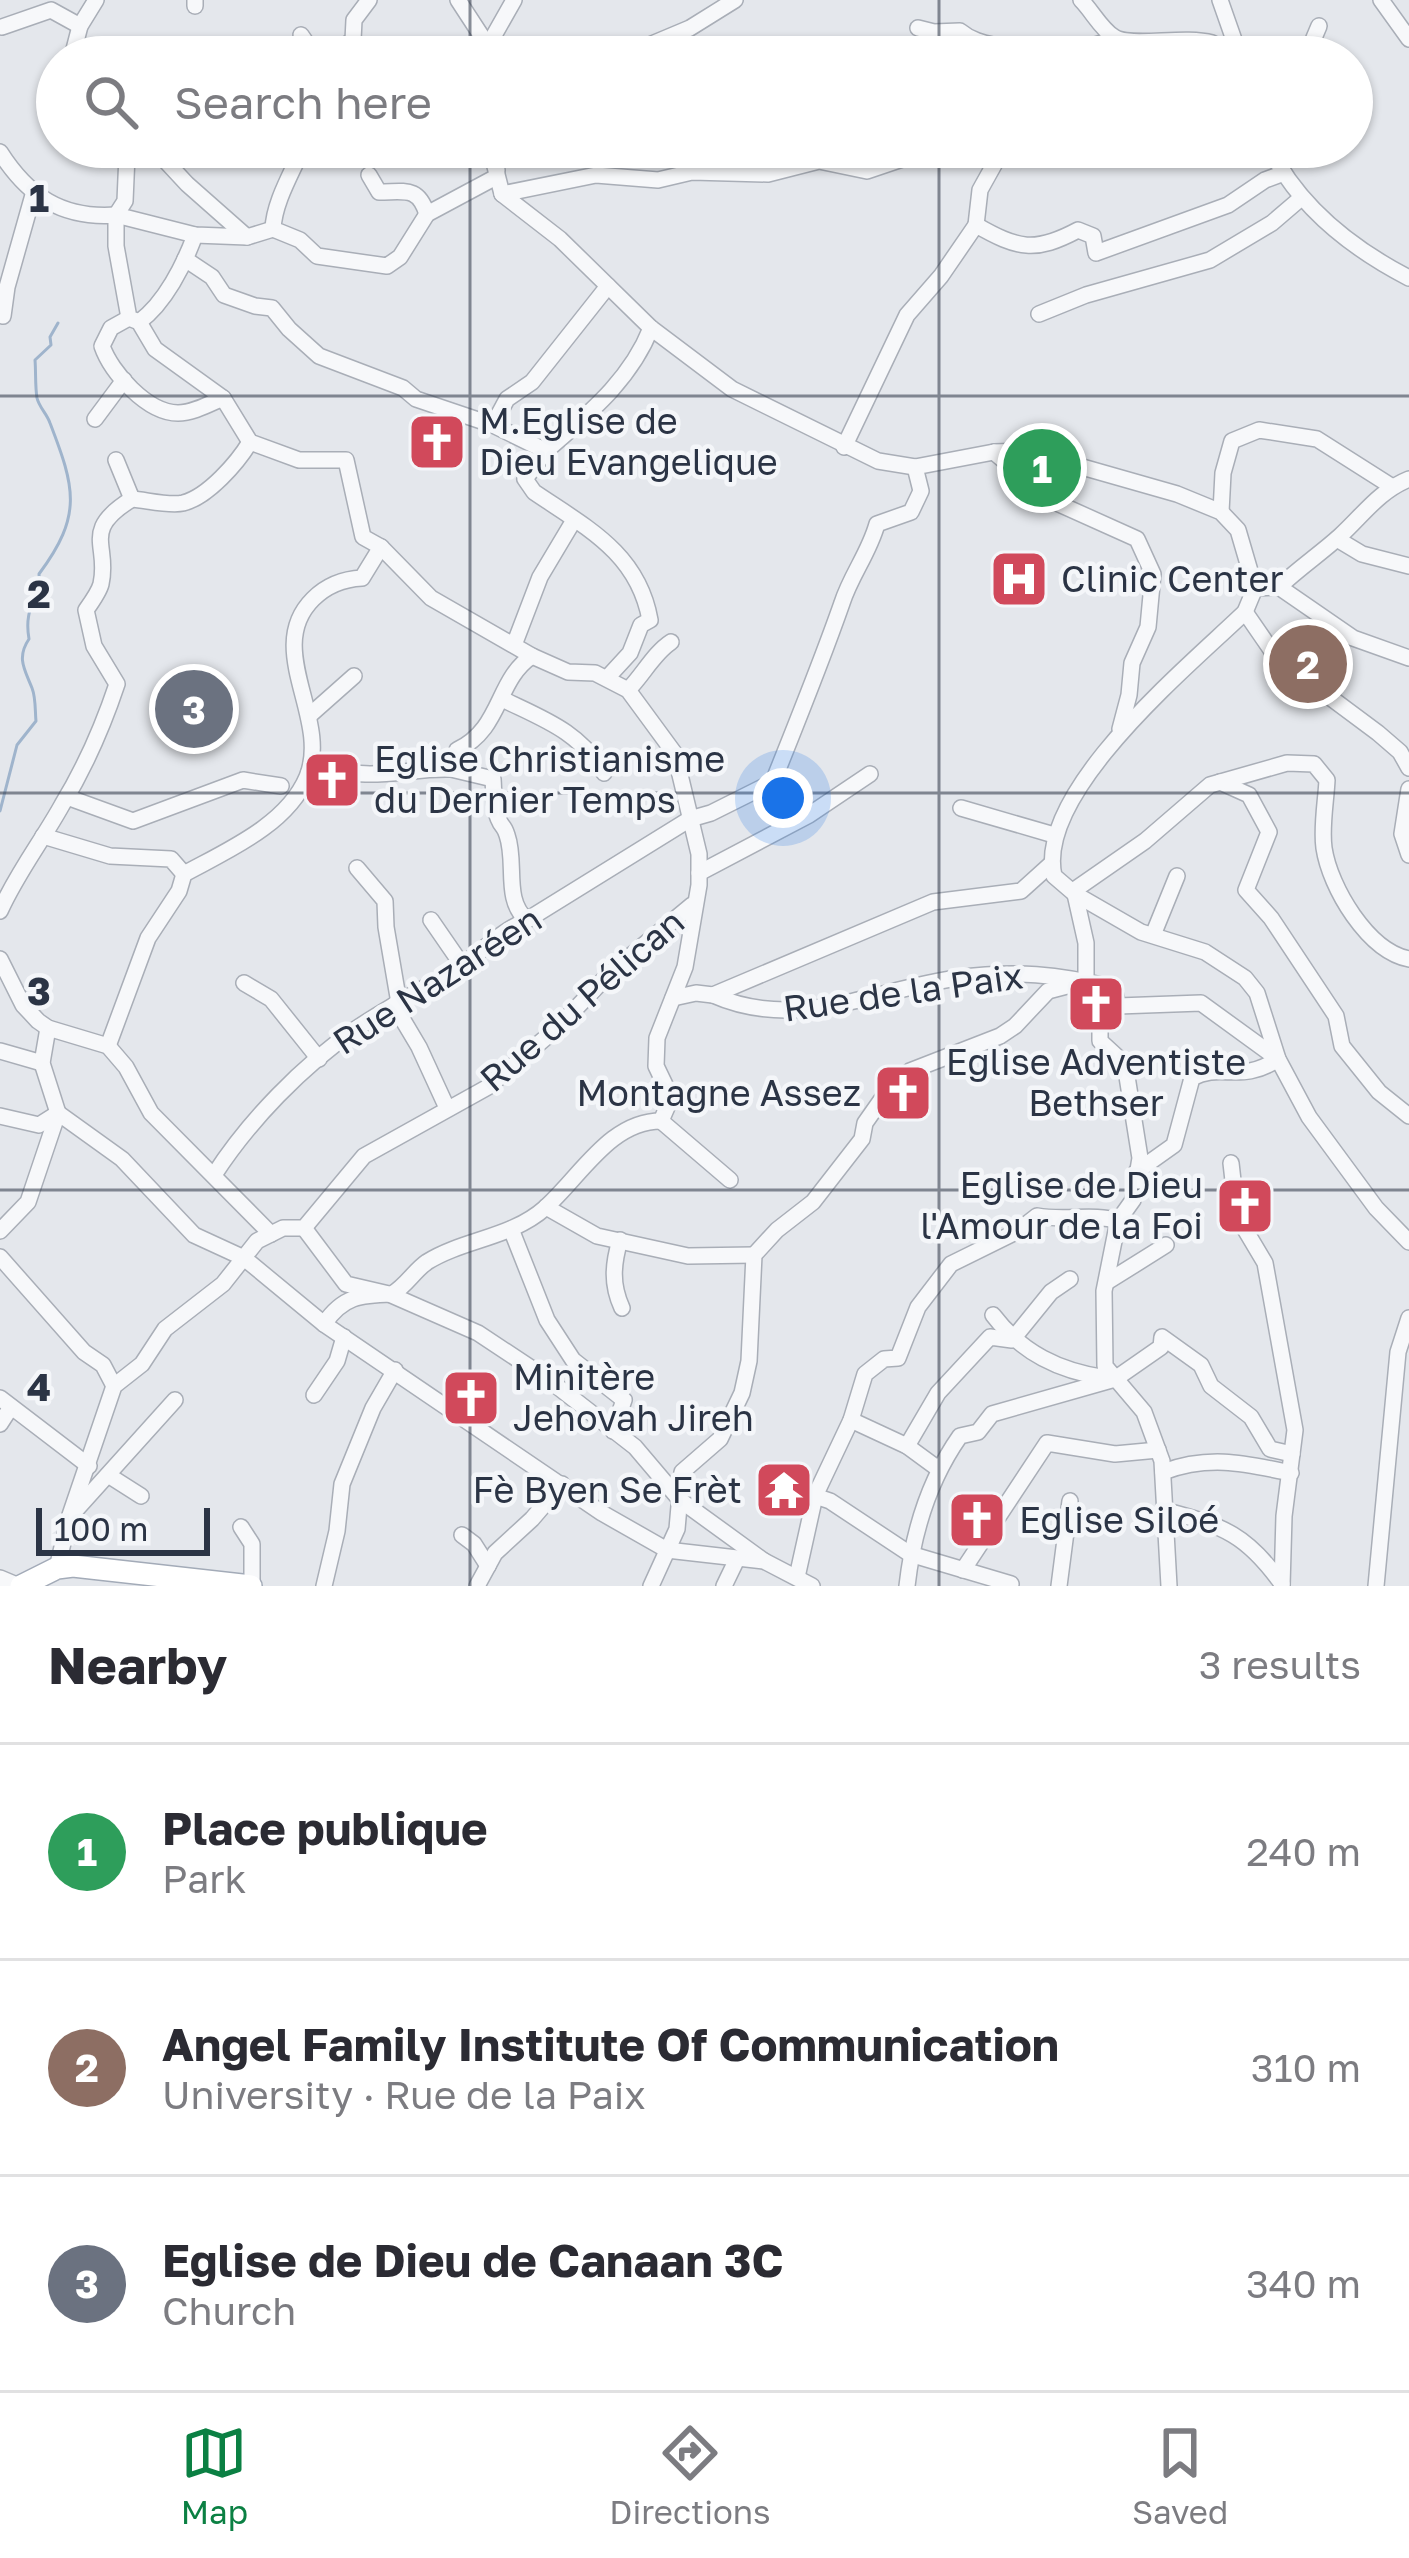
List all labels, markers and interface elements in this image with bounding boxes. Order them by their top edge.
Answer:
search box [36,36,1373,168]
icon: search [78,69,144,135]
text: Search here [174,75,432,129]
text: 1 [29,174,49,221]
place label: M.Eglise de Dieu Evangelique [479,399,778,483]
church icon: M.Eglise de Dieu Evangelique [406,411,468,473]
pin: 1 [1003,423,1081,513]
hospital icon: Clinic Center [988,548,1050,610]
place label: Clinic Center [1061,557,1284,600]
text: 2 [27,570,51,617]
pin: 2 [1269,619,1347,709]
pin: 3 [155,664,233,754]
place label: Eglise Christianisme du Dernier Temps [374,737,725,821]
church icon: Eglise Christianisme du Dernier Temps [301,749,363,811]
your location [753,768,813,828]
street label: Rue Nazaréen [325,896,549,1063]
street label: Rue du Pélican [471,900,692,1100]
street label: Rue de la Paix [780,953,1025,1030]
text: 3 [27,967,51,1014]
church icon: Eglise Adventiste Bethser [1065,973,1127,1035]
place label: Eglise Adventiste Bethser [946,1040,1246,1124]
church icon: Montagne Assez [872,1062,934,1124]
place label: Montagne Assez [576,1071,861,1114]
place label: Eglise de Dieu l'Amour de la Foi [920,1163,1203,1247]
church icon: Eglise de Dieu l'Amour de la Foi [1214,1175,1276,1237]
place label: Minitère Jehovah Jireh [513,1355,754,1439]
text: 4 [27,1363,51,1410]
church icon: Minitère Jehovah Jireh [440,1367,502,1429]
temple icon: Fè Byen Se Frèt [753,1459,815,1521]
place label: Fè Byen Se Frèt [473,1468,742,1511]
church icon: Eglise Siloé [946,1489,1008,1551]
place label: Eglise Siloé [1019,1498,1219,1541]
scale bar [36,1502,210,1555]
text: 100 m [54,1509,148,1548]
text: Nearby [48,1634,227,1695]
text: 3 results [1199,1641,1361,1688]
text: Place publique [162,1801,488,1855]
text: 1 [77,1828,97,1875]
text: 240 m [1246,1828,1361,1875]
text: Park [162,1855,246,1902]
text: Angel Family Institute Of Communication [162,2017,1059,2071]
text: 2 [75,2044,99,2091]
text: 310 m [1251,2044,1361,2091]
text: University · Rue de la Paix [162,2071,646,2118]
text: Eglise de Dieu de Canaan 3C [162,2233,783,2287]
text: 3 [75,2260,99,2307]
text: 340 m [1246,2260,1361,2307]
text: Church [162,2287,296,2334]
tab: Map [181,2420,248,2531]
tab: Directions [609,2420,771,2531]
tab: Saved [1132,2420,1228,2531]

